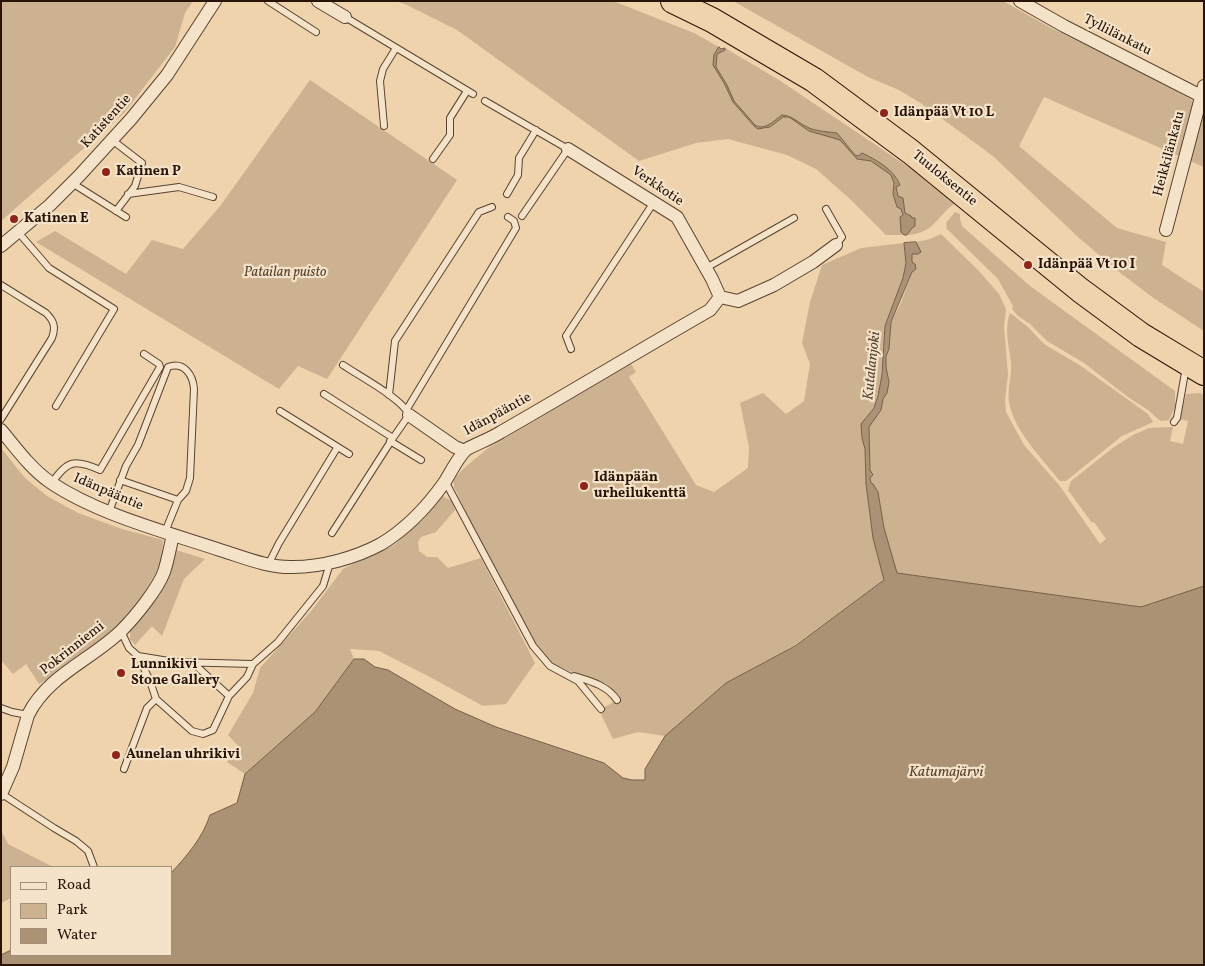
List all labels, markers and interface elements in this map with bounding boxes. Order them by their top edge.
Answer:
street label: Tyllilänkatu [1080,12,1154,60]
street label: Katistentie [78,92,136,152]
place label: Idänpää Vt 10 L [894,105,994,121]
marker: Idänpää Vt 10 L [878,107,890,119]
street label: Heikkilänkatu [1151,110,1189,198]
street label: Tuuloksentie [908,148,980,210]
place label: Katinen P [116,164,181,180]
street label: Verkkotie [628,164,686,210]
marker: Katinen P [100,166,112,178]
place label: Katinen E [24,211,89,227]
marker: Katinen E [8,213,20,225]
place label: Idänpää Vt 10 I [1038,257,1135,273]
marker: Idänpää Vt 10 I [1022,259,1034,271]
park label: Patailan puisto [244,265,326,281]
water label: Kutalanjoki [860,331,886,401]
street label: Idänpääntie [461,390,535,440]
place label: Idänpään urheilukenttä [594,470,686,502]
street label: Idänpääntie [71,471,145,515]
marker: Idänpään urheilukenttä [578,480,590,492]
street label: Pokrinniemi [37,619,109,679]
place label: Lunnikivi Stone Gallery [131,657,220,690]
marker: Lunnikivi Stone Gallery [115,667,127,679]
place label: Aunelan uhrikivi [126,747,240,763]
marker: Aunelan uhrikivi [110,749,122,761]
water label: Katumajärvi [909,764,983,782]
legend [10,866,172,956]
text: Road [57,875,91,896]
text: Park [57,900,88,921]
text: Water [57,925,97,946]

